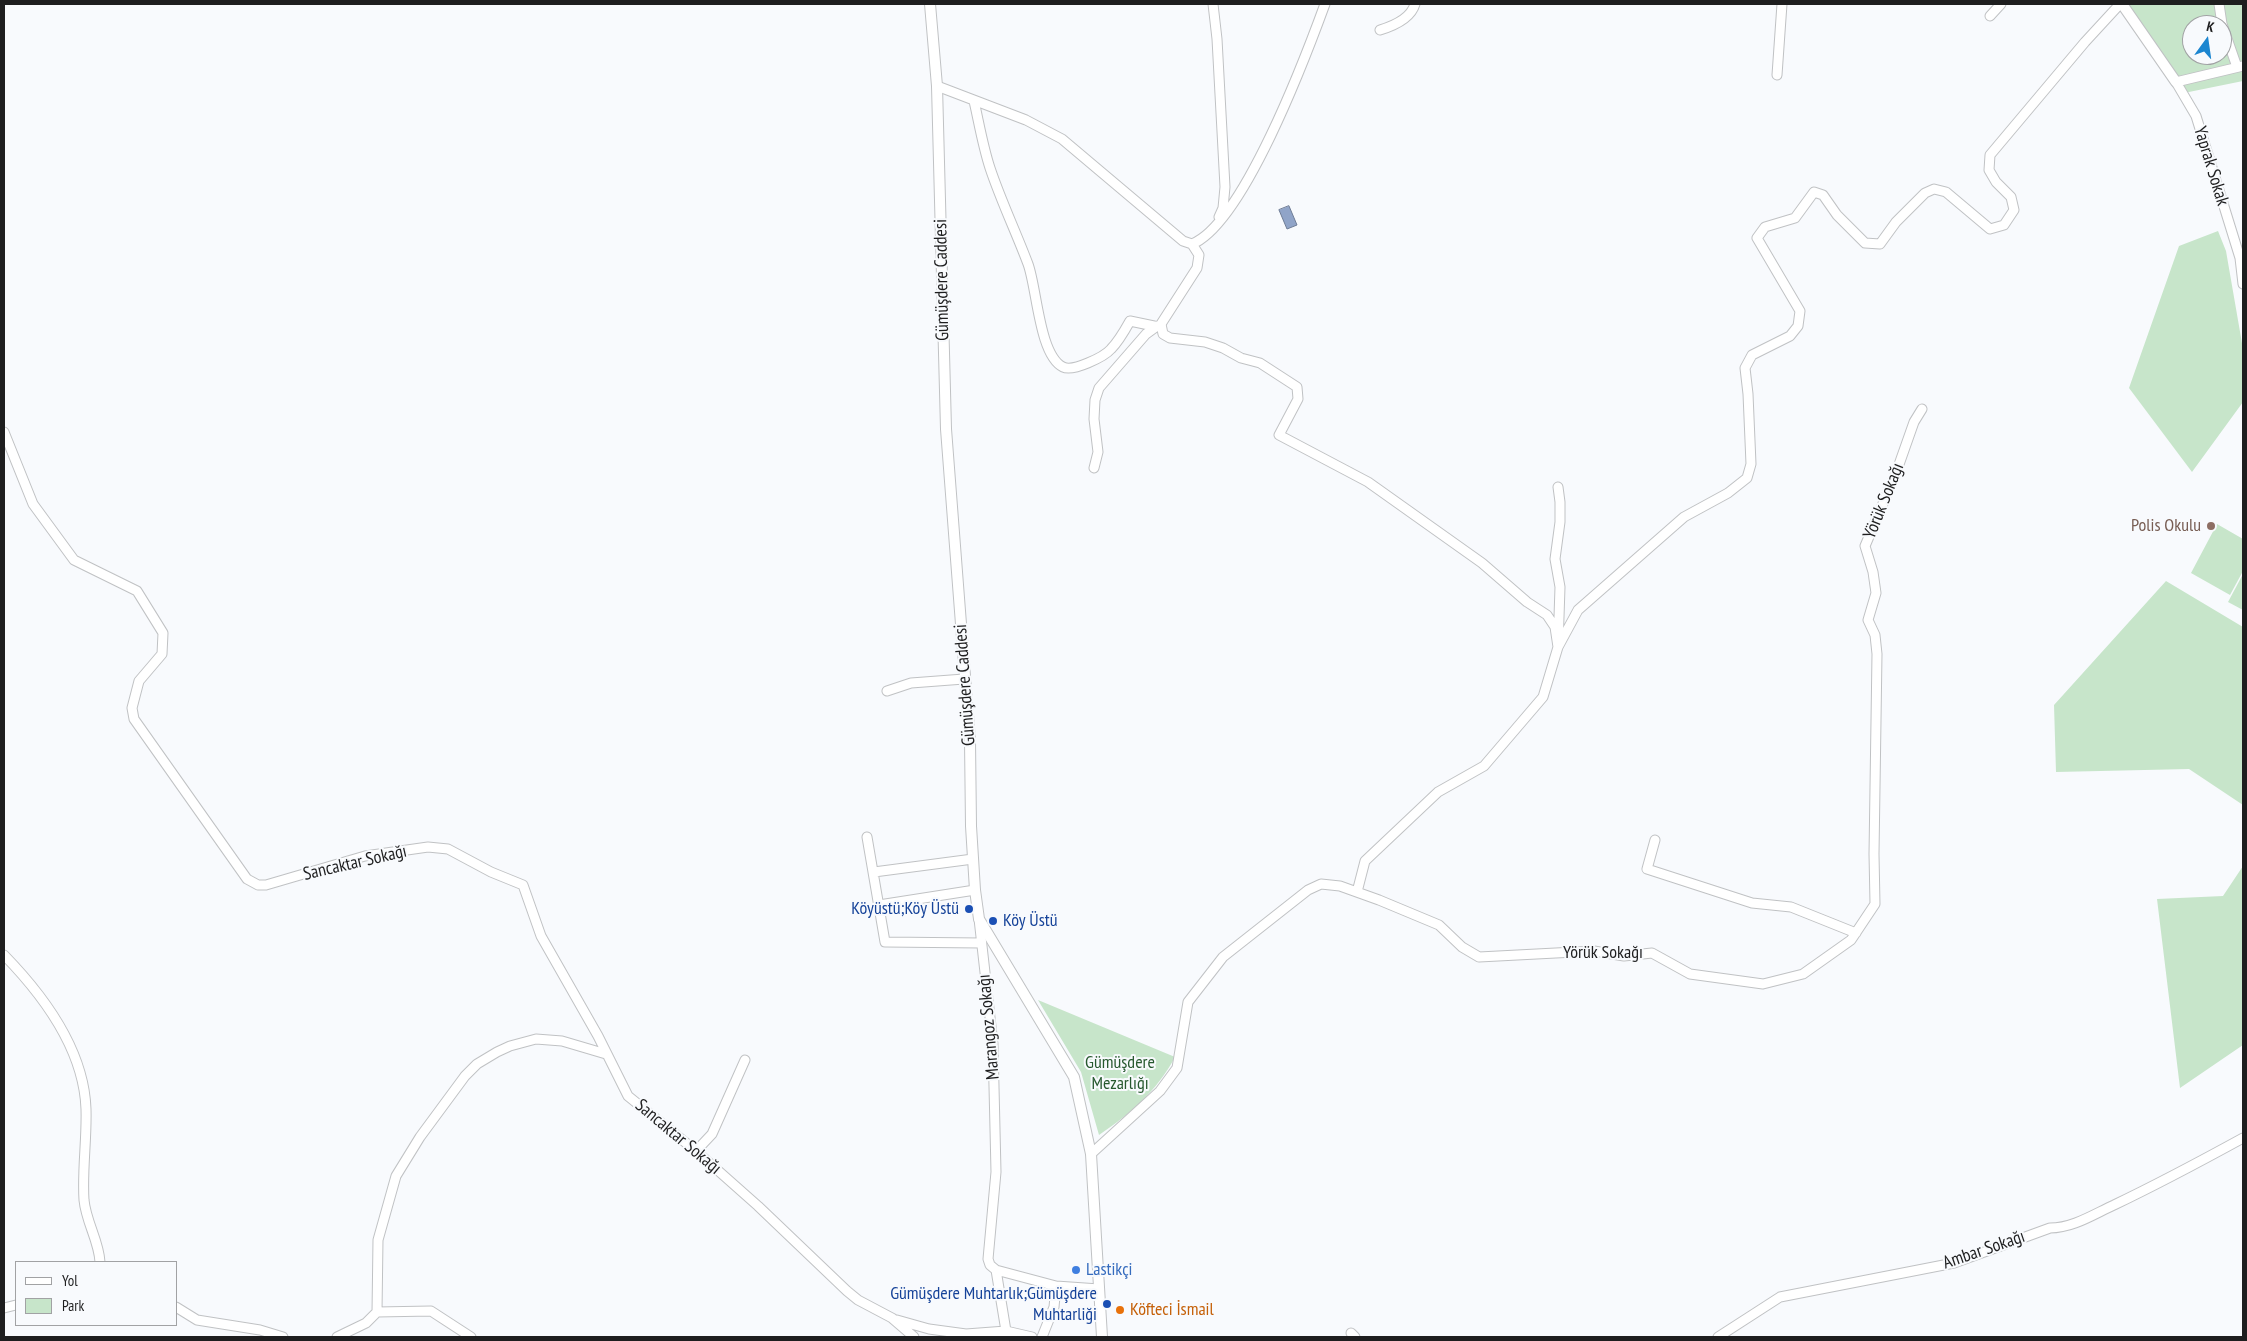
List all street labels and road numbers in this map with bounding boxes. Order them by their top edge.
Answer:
street label: Yaprak Sokak [2189,124,2233,208]
street label: Gümüşdere Caddesi [930,219,954,341]
street label: Yörük Sokağı [1859,460,1909,542]
street label: Gümüşdere Caddesi [950,623,980,747]
street label: Sancaktar Sokağı [301,841,409,885]
street label: Yörük Sokağı [1563,942,1643,964]
street label: Marangoz Sokağı [974,973,1004,1081]
street label: Sancaktar Sokağı [631,1095,725,1179]
street label: Ambar Sokağı [1940,1226,2028,1274]

